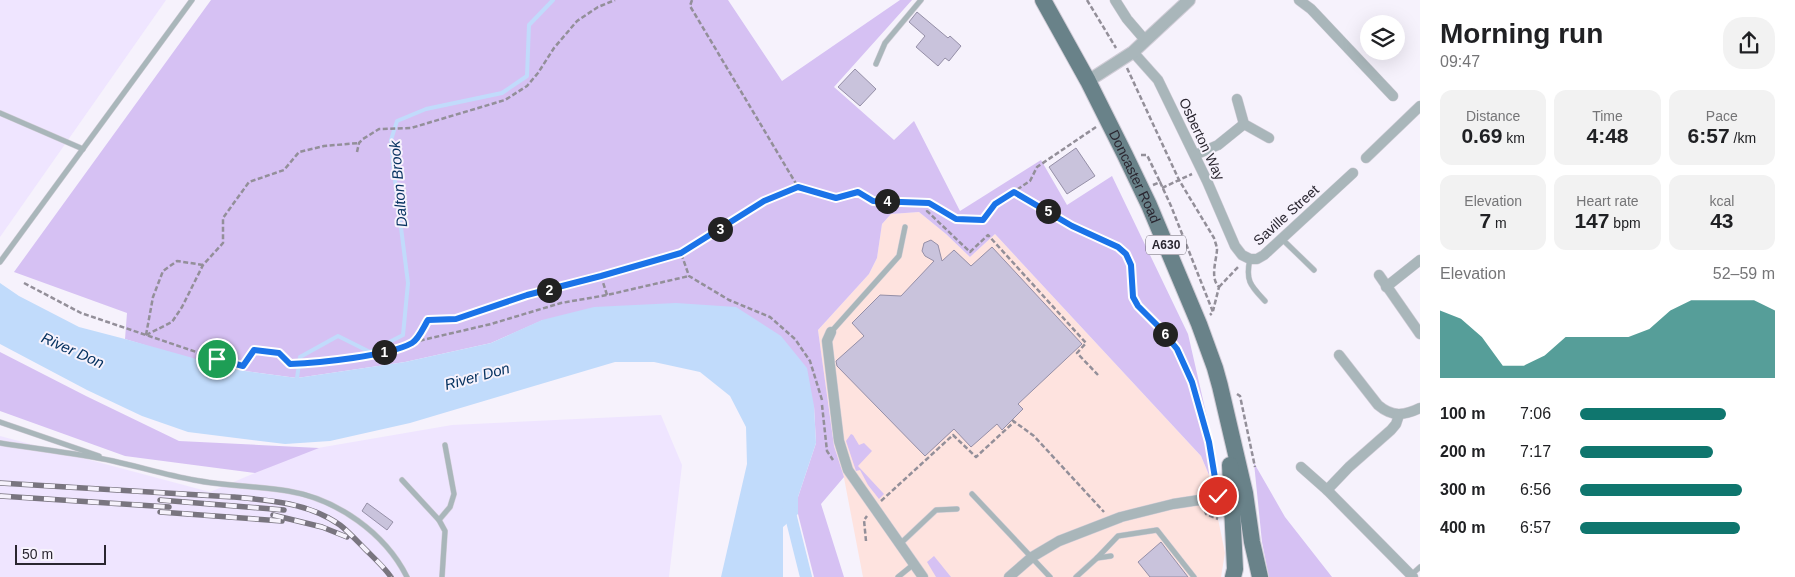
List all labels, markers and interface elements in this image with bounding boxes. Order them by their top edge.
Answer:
map controls [1360,15,1405,60]
button: layers [1360,15,1405,60]
button: share [1723,17,1775,69]
text: Morning run [1440,18,1603,49]
text: 09:47 [1440,53,1480,70]
street label: Osberton Way [1176,95,1228,183]
text: Distance [1466,108,1520,124]
text: Time [1592,108,1623,124]
text: Pace [1706,108,1738,124]
text: 0.69 [1461,124,1502,147]
text: 4:48 [1586,124,1629,147]
text: 6:57 [1688,124,1730,147]
street label: Doncaster Road [1106,127,1164,225]
text: km [1502,130,1525,146]
text: /km [1730,130,1756,146]
water label: Dalton Brook [386,139,410,228]
street label: Saville Street [1250,181,1322,249]
pin: 4 [874,188,900,214]
text: 4 [884,193,891,209]
text: Elevation [1464,193,1522,209]
text: Heart rate [1576,193,1639,209]
text: kcal [1709,193,1734,209]
pin: 5 [1036,198,1060,224]
text: 5 [1045,203,1052,219]
text: 7 [1480,209,1491,232]
text: 147 [1574,209,1609,232]
text: 43 [1710,209,1734,232]
text: m [1491,215,1507,231]
text: bpm [1609,215,1641,231]
pin: 3 [708,216,732,242]
text: 3 [717,221,724,237]
road number: A630 [1146,236,1186,254]
text: Elevation [1440,265,1506,282]
text: 52–59 m [1713,265,1775,282]
pin: 2 [536,278,562,302]
text: 2 [546,282,553,298]
pin: 6 [1152,322,1178,346]
text: 6 [1162,326,1169,342]
water label: River Don [39,329,107,371]
pin [196,338,238,380]
pin: 1 [372,340,396,364]
text: 1 [381,344,388,360]
icon: arrive [203,345,231,373]
water label: River Don [443,359,511,393]
text: 100 m [1440,405,1485,422]
text: 7:06 [1520,405,1551,422]
text: 200 m [1440,443,1485,460]
text: 7:17 [1520,443,1551,460]
pin [1197,475,1239,517]
text: 300 m [1440,481,1485,498]
text: 6:56 [1520,481,1551,498]
icon: check [1204,482,1232,510]
text: 400 m [1440,519,1485,536]
text: 6:57 [1520,519,1551,536]
scale bar [15,542,106,565]
text: 50 m [22,546,53,562]

